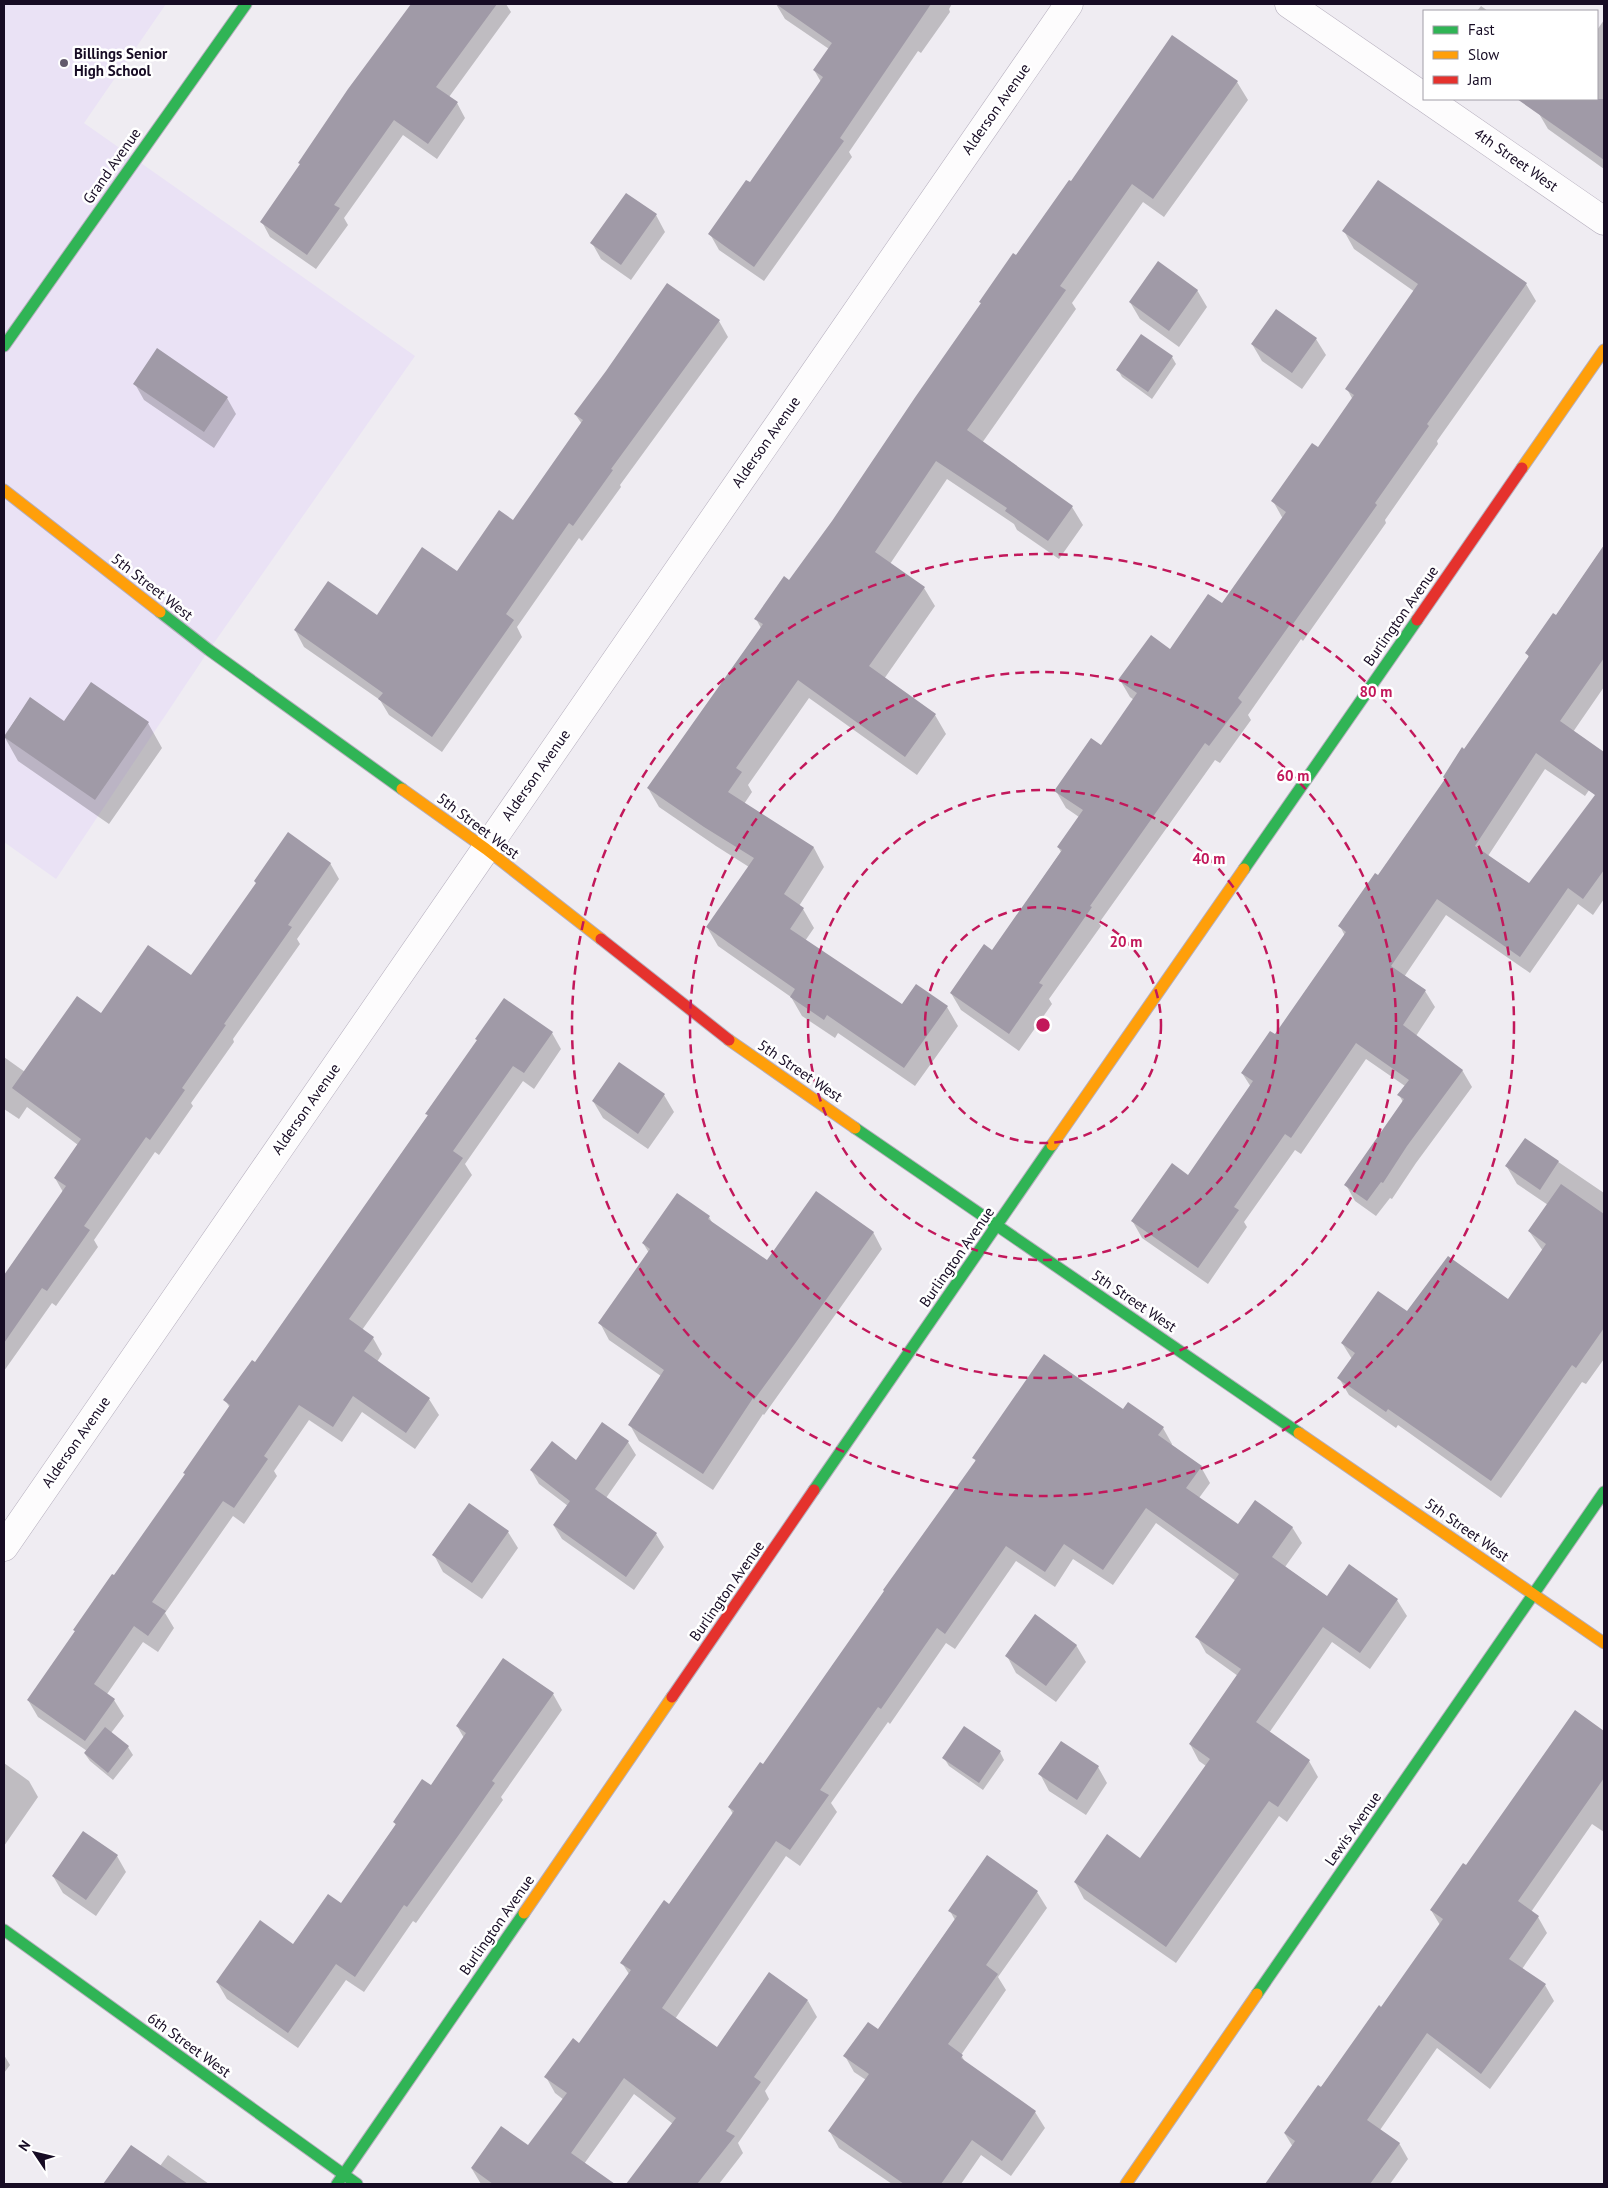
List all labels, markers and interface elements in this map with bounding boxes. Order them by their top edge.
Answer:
legend [1423,10,1598,100]
text: Fast [1468,20,1495,39]
place label: Billings Senior High School [74,44,168,80]
text: Slow [1468,45,1499,64]
marker: Billings Senior High School [58,57,70,69]
street label: Alderson Avenue [957,59,1034,158]
text: Jam [1467,70,1492,89]
street label: Grand Avenue [78,124,145,207]
street label: 4th Street West [1471,124,1562,196]
street label: Alderson Avenue [727,392,804,491]
street label: 5th Street West [108,549,197,624]
street label: Burlington Avenue [1359,562,1442,670]
text: 80 m [1360,682,1392,701]
street label: Alderson Avenue [497,725,574,824]
text: 60 m [1277,766,1309,785]
street label: 5th Street West [433,788,523,863]
text: 40 m [1193,849,1225,868]
text: 20 m [1110,932,1142,951]
centre of rings [1034,1016,1052,1034]
street label: 5th Street West [754,1035,846,1106]
street label: Alderson Avenue [267,1059,344,1158]
street label: Burlington Avenue [915,1203,998,1311]
street label: 5th Street West [1088,1265,1180,1336]
street label: Alderson Avenue [37,1392,114,1491]
street label: 5th Street West [1422,1494,1513,1566]
street label: Burlington Avenue [685,1537,768,1645]
street label: Lewis Avenue [1320,1788,1385,1869]
street label: Burlington Avenue [455,1871,538,1979]
street label: 6th Street West [144,2008,235,2081]
north arrow [10,2128,60,2178]
text: N [14,2137,34,2154]

